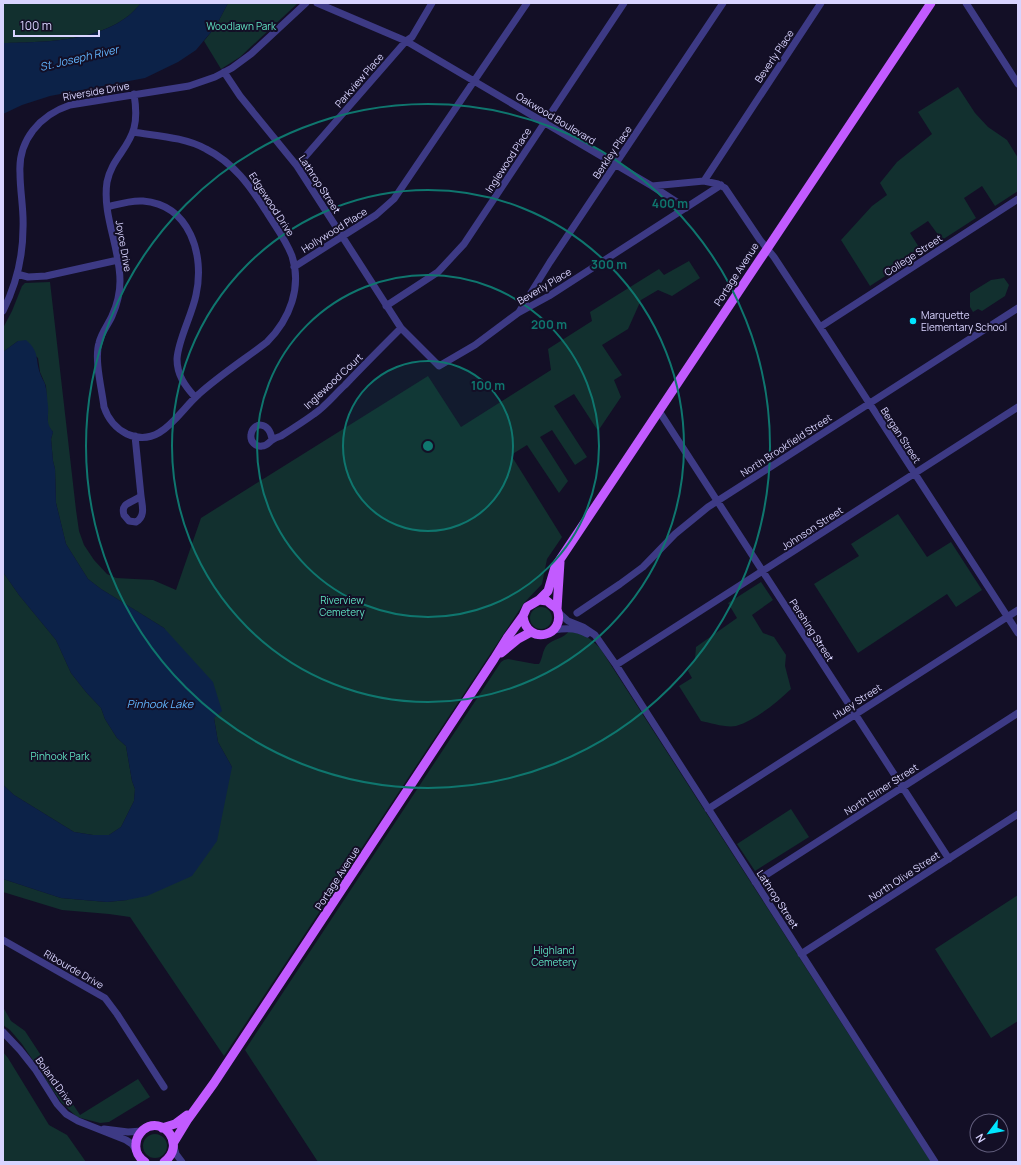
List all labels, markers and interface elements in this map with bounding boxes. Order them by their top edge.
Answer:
scale bar [14,12,99,38]
text: 100 m [20,17,52,34]
park label: Woodlawn Park [206,19,277,33]
street label: Beverly Place [751,27,797,85]
water label: St. Joseph River [38,41,122,74]
street label: Parkview Place [331,50,387,110]
street label: Riverside Drive [62,78,131,104]
street label: Oakwood Boulevard [514,89,599,147]
street label: Berkley Place [589,123,635,181]
street label: Inglewood Place [482,125,534,195]
street label: Lathrop Street [296,152,344,216]
street label: Edgewood Drive [246,169,298,239]
text: 400 m [652,195,688,212]
street label: Hollywood Place [298,204,370,256]
street label: Joyce Drive [113,219,135,273]
street label: College Street [881,231,945,279]
street label: Portage Avenue [710,239,762,308]
text: 300 m [591,256,627,273]
street label: Beverly Place [514,264,574,308]
place label: Marquette Elementary School [921,308,1007,334]
text: 200 m [531,316,567,333]
marker: Marquette Elementary School [908,316,918,326]
street label: Inglewood Court [300,350,366,412]
text: 100 m [471,377,505,394]
street label: Bergan Street [878,404,924,466]
street label: North Brookfield Street [738,410,834,480]
centre of rings [421,439,435,453]
street label: Johnson Street [778,503,846,553]
park label: Riverview Cemetery [319,593,366,619]
street label: Pershing Street [787,596,837,664]
street label: Huey Street [830,680,884,722]
water label: Pinhook Lake [127,696,194,711]
park label: Pinhook Park [31,749,91,763]
street label: North Elmer Street [841,760,921,818]
street label: Portage Avenue [311,843,363,912]
street label: North Olive Street [866,848,942,904]
street label: Lathrop Street [754,867,802,931]
park label: Highland Cemetery [531,943,578,969]
street label: Ribourde Drive [41,946,107,992]
street label: Boland Drive [33,1054,78,1108]
north arrow [969,1113,1009,1153]
text: N [972,1131,989,1146]

